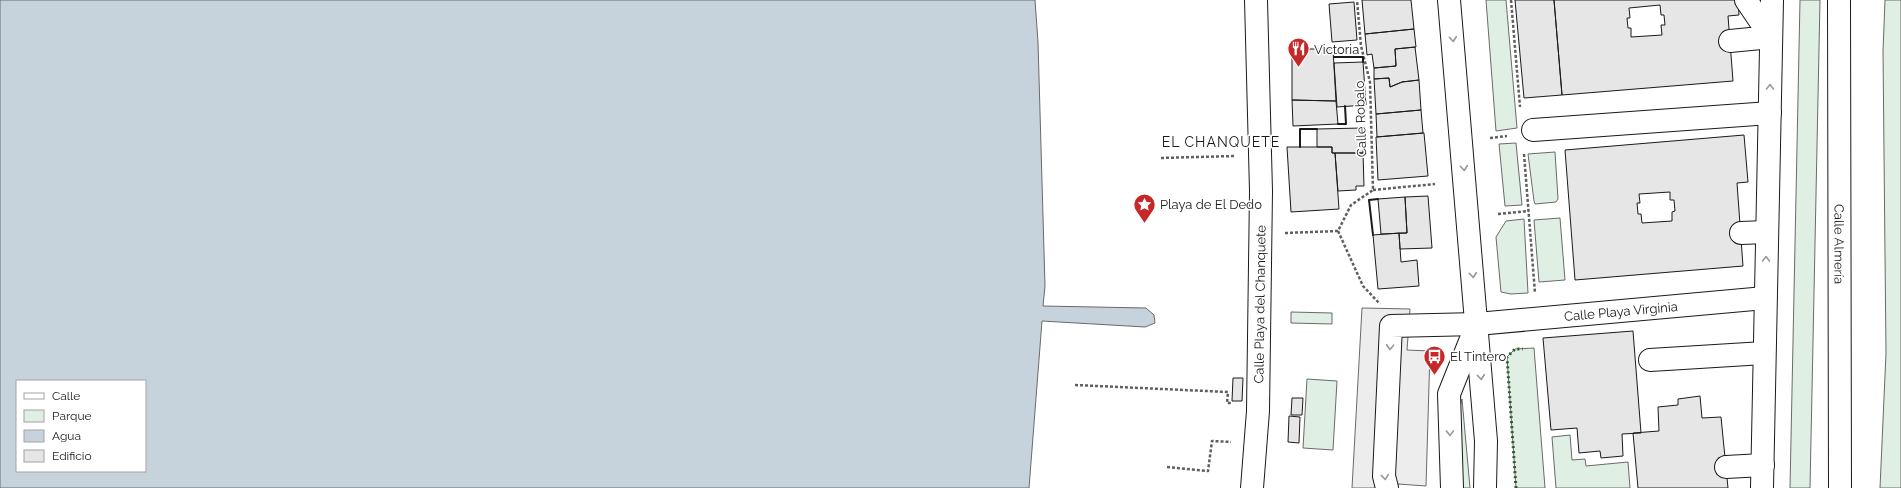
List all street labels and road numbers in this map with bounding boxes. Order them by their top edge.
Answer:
street label: Calle Robalo [1352,80,1369,157]
street label: Calle Almería [1831,204,1847,284]
street label: Calle Playa del Chanquete [1251,225,1269,384]
street label: Calle Playa Virginia [1563,299,1678,324]

